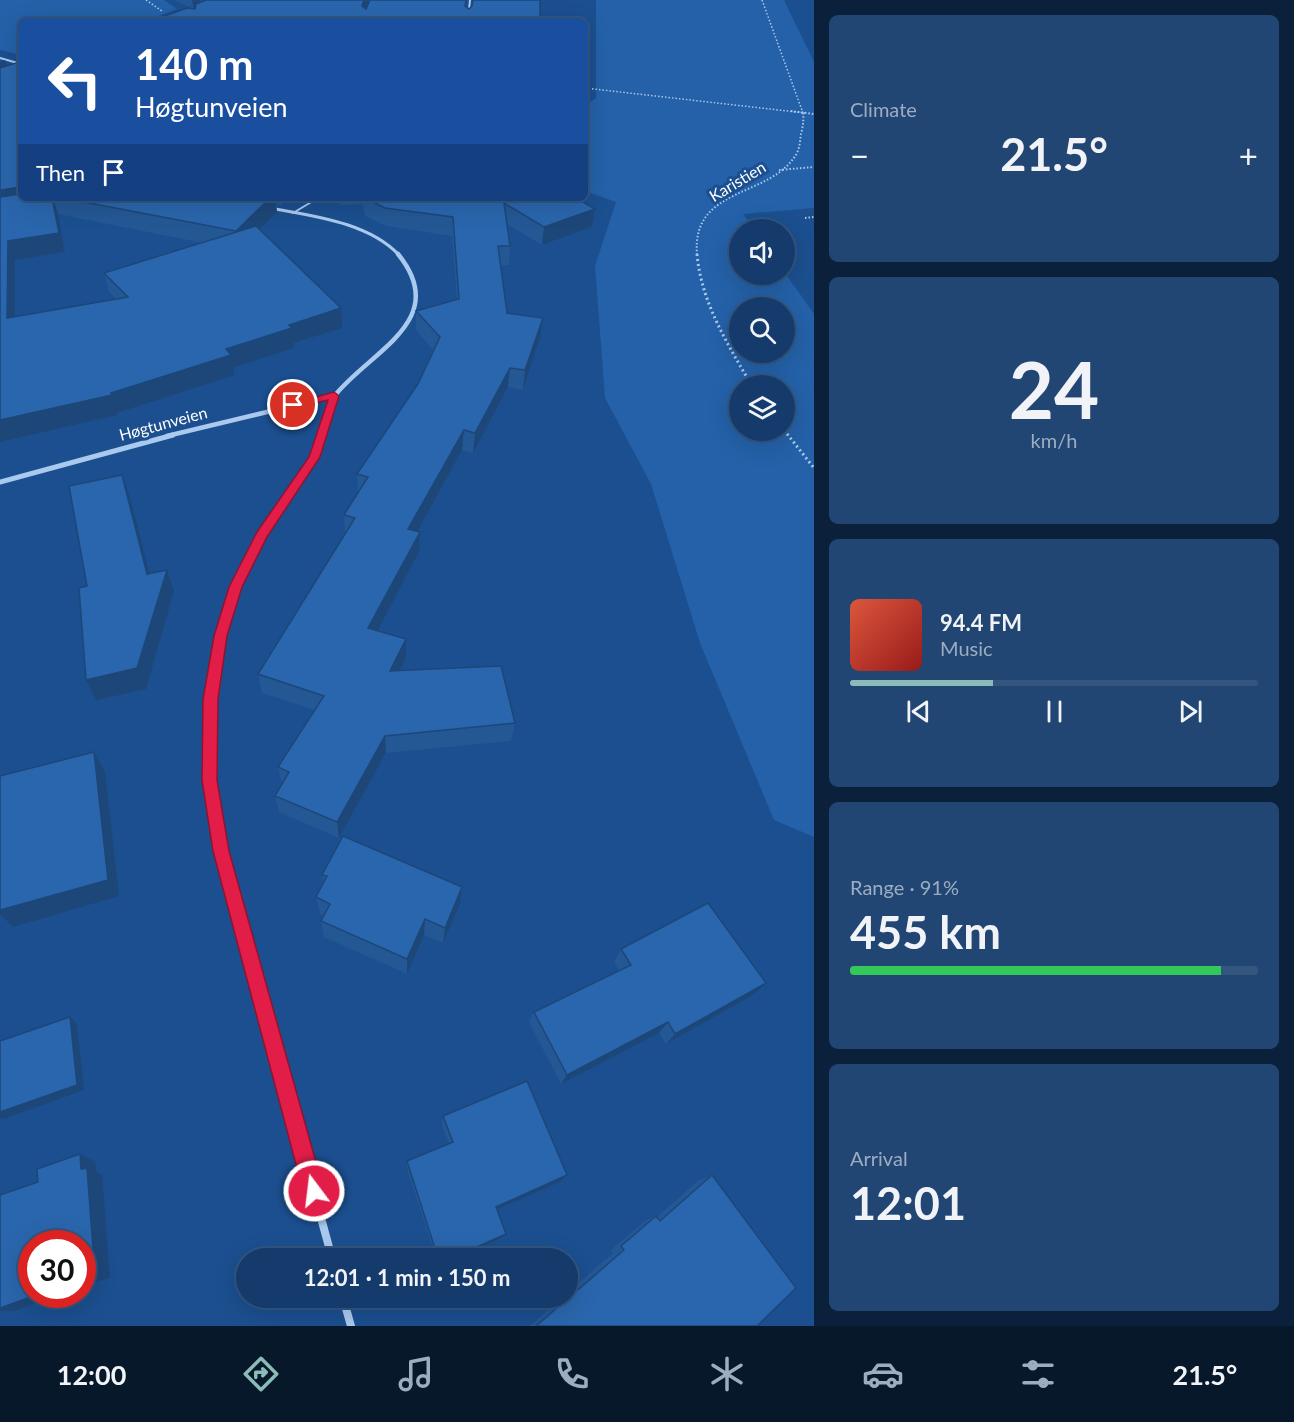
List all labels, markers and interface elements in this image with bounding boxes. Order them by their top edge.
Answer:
text: 140 m [135,39,253,89]
icon: left [36,42,114,120]
text: Høgtunveien [135,90,288,123]
text: Climate [850,97,917,121]
text: 21.5° [1000,127,1108,181]
text: − [850,135,869,175]
text: + [1239,135,1258,175]
icon: arrive [97,156,130,189]
street label: Karistien [705,157,769,205]
text: Then [36,159,85,186]
map controls [729,219,795,441]
button: sound [729,219,795,285]
button: search [729,297,795,363]
text: 24 [1009,342,1099,436]
button: layers [729,375,795,441]
pin [267,379,318,430]
icon: arrive [276,388,309,421]
street label: Høgtunveien [117,402,209,444]
text: km/h [1031,428,1077,452]
text: 94.4 FM [940,609,1022,636]
text: Music [940,636,993,660]
icon: previous [902,695,935,728]
icon: pause [1038,695,1071,728]
icon: next [1174,695,1207,728]
text: Range · 91% [850,875,959,899]
text: 455 km [850,905,1001,959]
text: Arrival [850,1146,908,1170]
position arrow [282,1159,346,1223]
text: 12:01 [850,1176,966,1230]
speed limit sign: 30 [18,1230,96,1308]
text: 12:01 · 1 min · 150 m [304,1264,510,1291]
icon: directions [240,1353,282,1395]
icon: music [395,1353,437,1395]
icon: phone [551,1353,593,1395]
icon: climate [706,1353,748,1395]
icon: car [862,1353,904,1395]
icon: filters [1017,1353,1059,1395]
text: 12:00 [57,1358,126,1391]
text: 21.5° [1173,1358,1237,1391]

